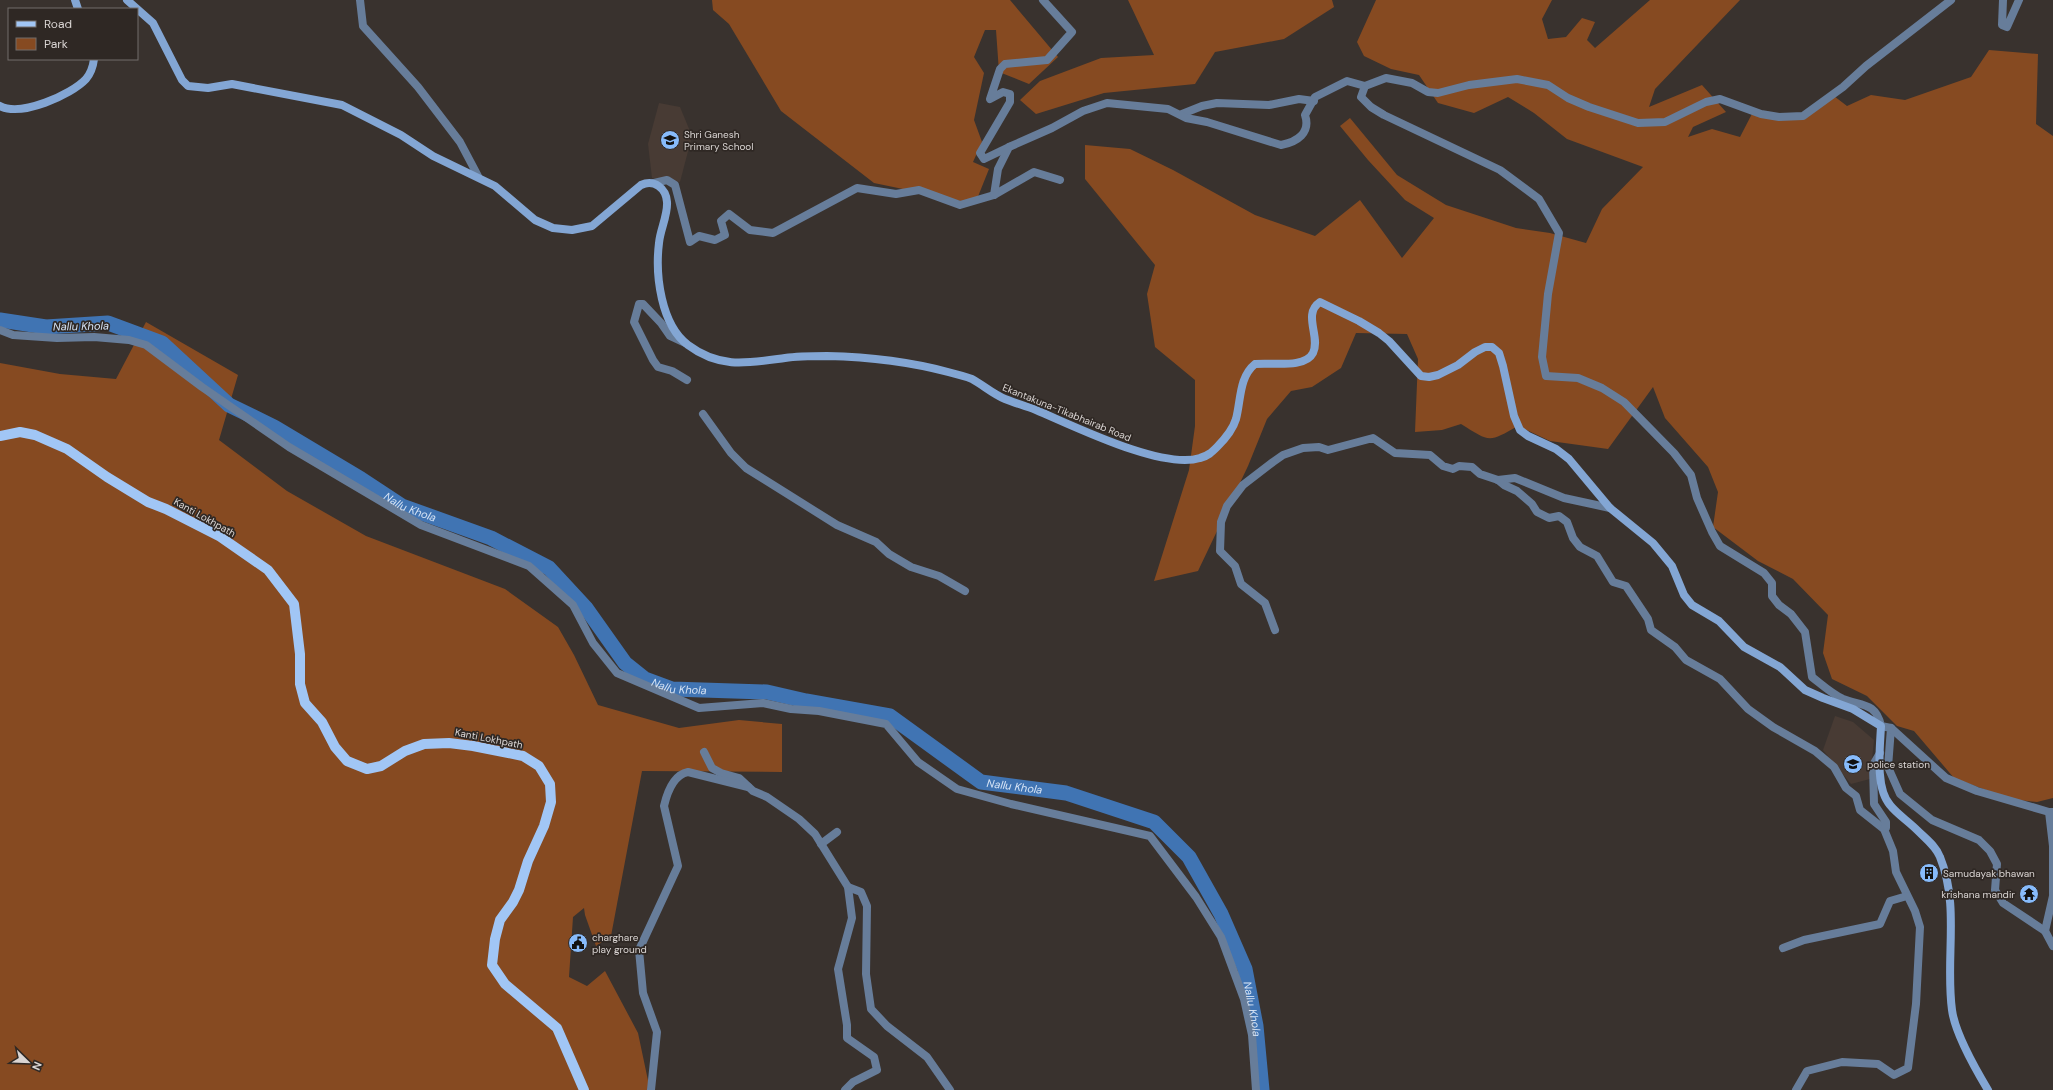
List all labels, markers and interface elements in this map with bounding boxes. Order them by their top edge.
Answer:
legend [8,8,138,60]
text: Road [44,16,72,32]
text: Park [44,36,68,52]
place label: Shri Ganesh Primary School [684,128,754,153]
school or university icon: Shri Ganesh Primary School [659,129,681,151]
water label: Nallu Khola [53,319,109,333]
street label: Ekantakuna-Tikabhairab Road [1001,381,1133,444]
water label: Nallu Khola [381,489,438,525]
street label: Kanti Lokhpath [172,495,238,540]
water label: Nallu Khola [650,675,707,697]
street label: Kanti Lokhpath [454,726,524,751]
school or university icon: police station [1842,753,1864,775]
place label: police station [1867,758,1930,771]
water label: Nallu Khola [986,776,1043,797]
building icon: Samudayak bhawan [1918,862,1940,884]
place label: Samudayak bhawan [1943,867,2035,880]
temple icon: krishana mandir [2018,883,2040,905]
place label: krishana mandir [1941,888,2015,901]
place label: charghare play ground [592,931,647,956]
public building icon: charghare play ground [567,932,589,954]
water label: Nallu Khola [1241,980,1264,1037]
north arrow [8,1042,48,1082]
text: N [29,1059,45,1072]

